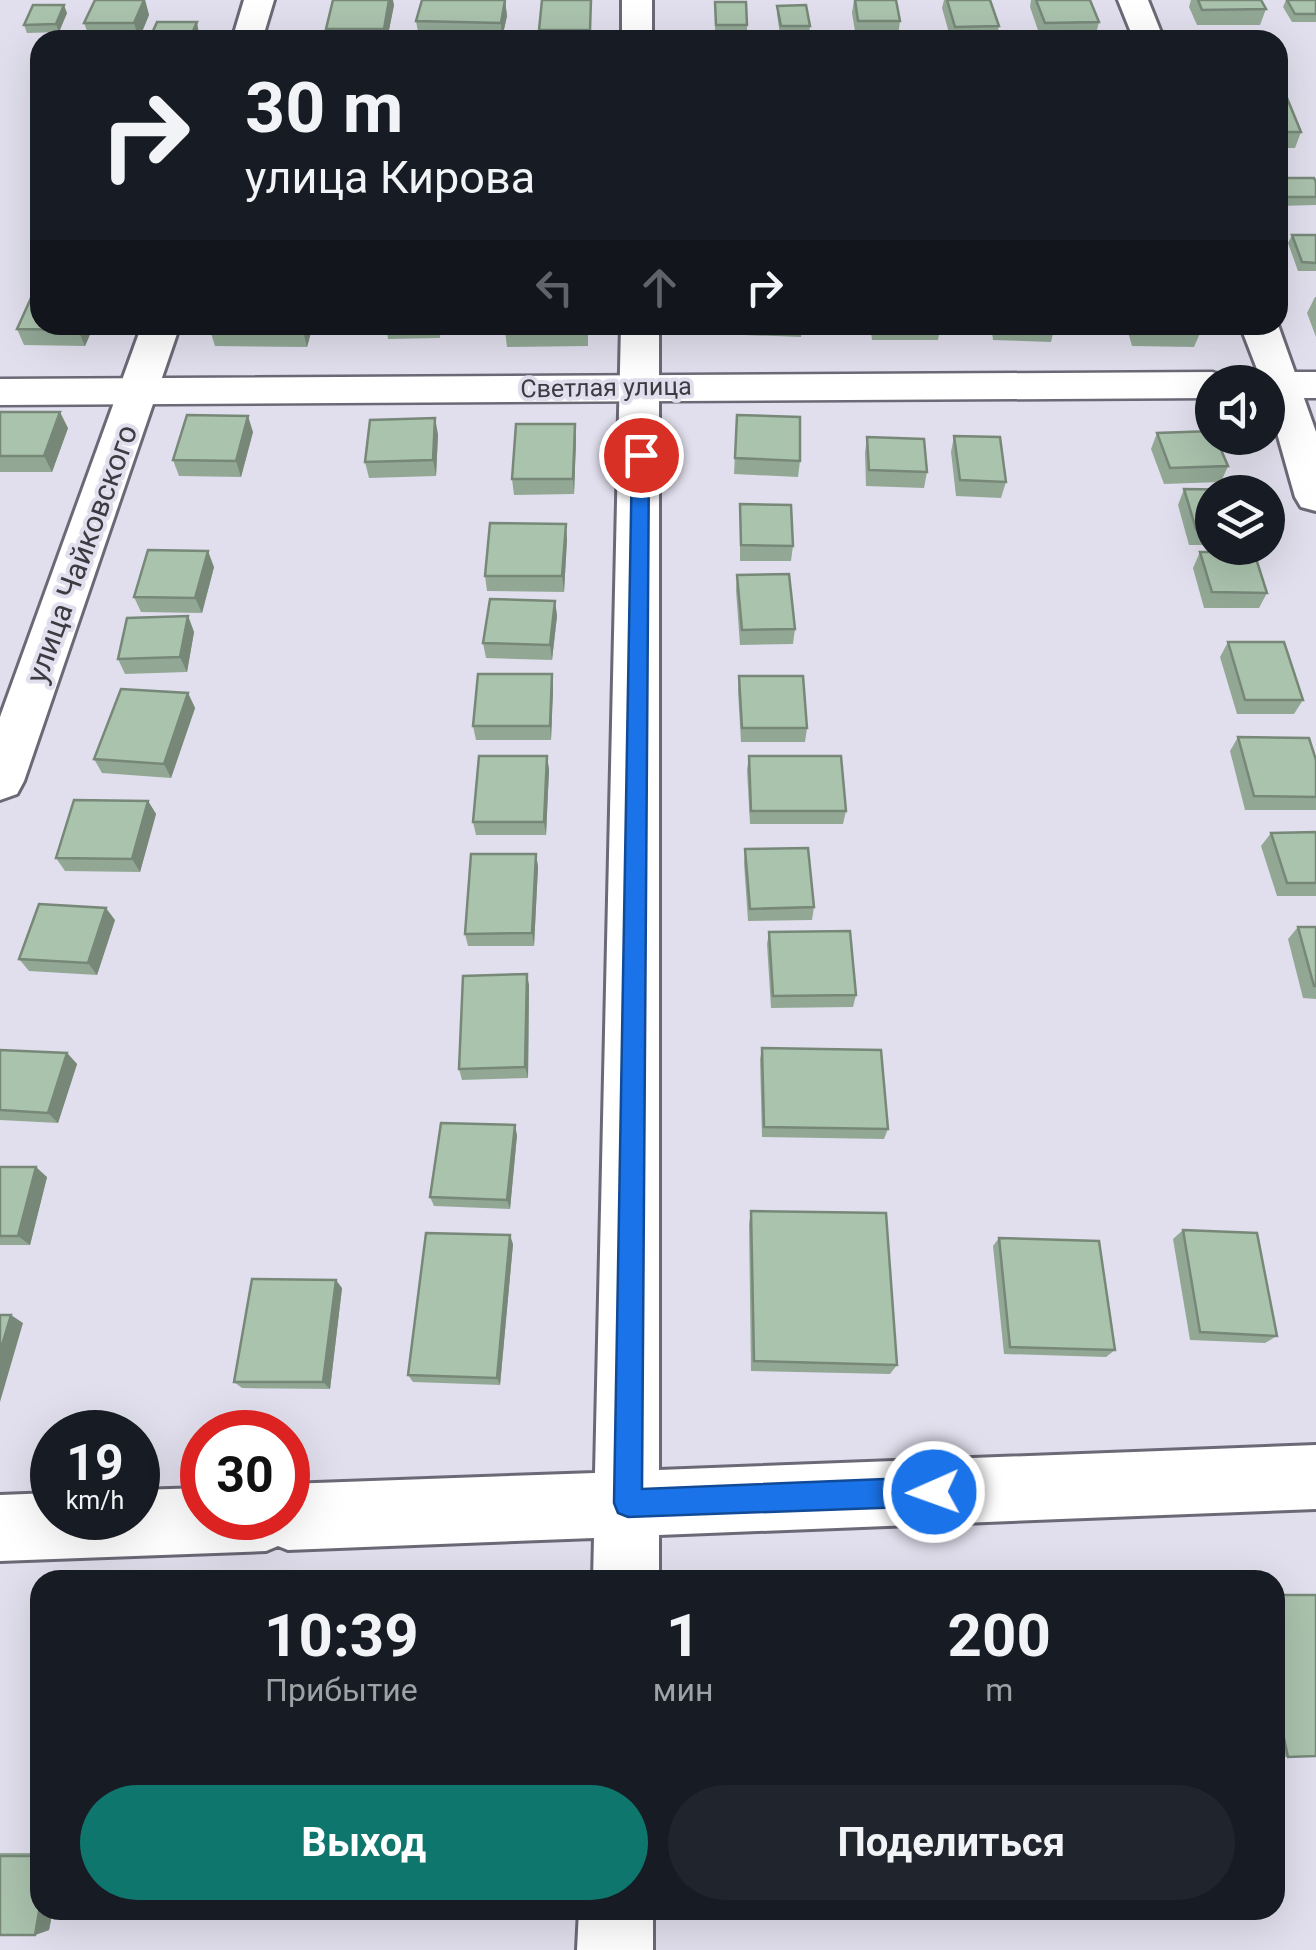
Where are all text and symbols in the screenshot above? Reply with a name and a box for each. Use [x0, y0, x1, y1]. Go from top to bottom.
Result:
text: 30 m [245, 67, 403, 149]
icon: right [80, 70, 210, 200]
text: улица Кирова [245, 151, 535, 204]
icon: left [527, 260, 582, 315]
icon: ahead [632, 260, 687, 315]
icon: right [737, 260, 792, 315]
map controls [1195, 365, 1285, 565]
button: sound [1195, 365, 1285, 455]
street label: Светлая улица [520, 372, 692, 403]
pin [599, 413, 684, 498]
street label: улица Чайковского [19, 420, 145, 688]
icon: arrive [614, 428, 669, 483]
button: layers [1195, 475, 1285, 565]
speed limit sign: 30 [180, 1410, 310, 1540]
text: 19 [66, 1434, 124, 1492]
position arrow [882, 1440, 986, 1544]
text: km/h [66, 1486, 124, 1515]
text: 10:39 [264, 1600, 419, 1671]
text: 1 [666, 1600, 700, 1671]
text: 200 [948, 1600, 1051, 1671]
text: Прибытие [265, 1671, 418, 1709]
text: мин [653, 1671, 713, 1709]
text: m [985, 1671, 1013, 1709]
button: Выход [80, 1785, 648, 1900]
button: Поделиться [668, 1785, 1235, 1900]

